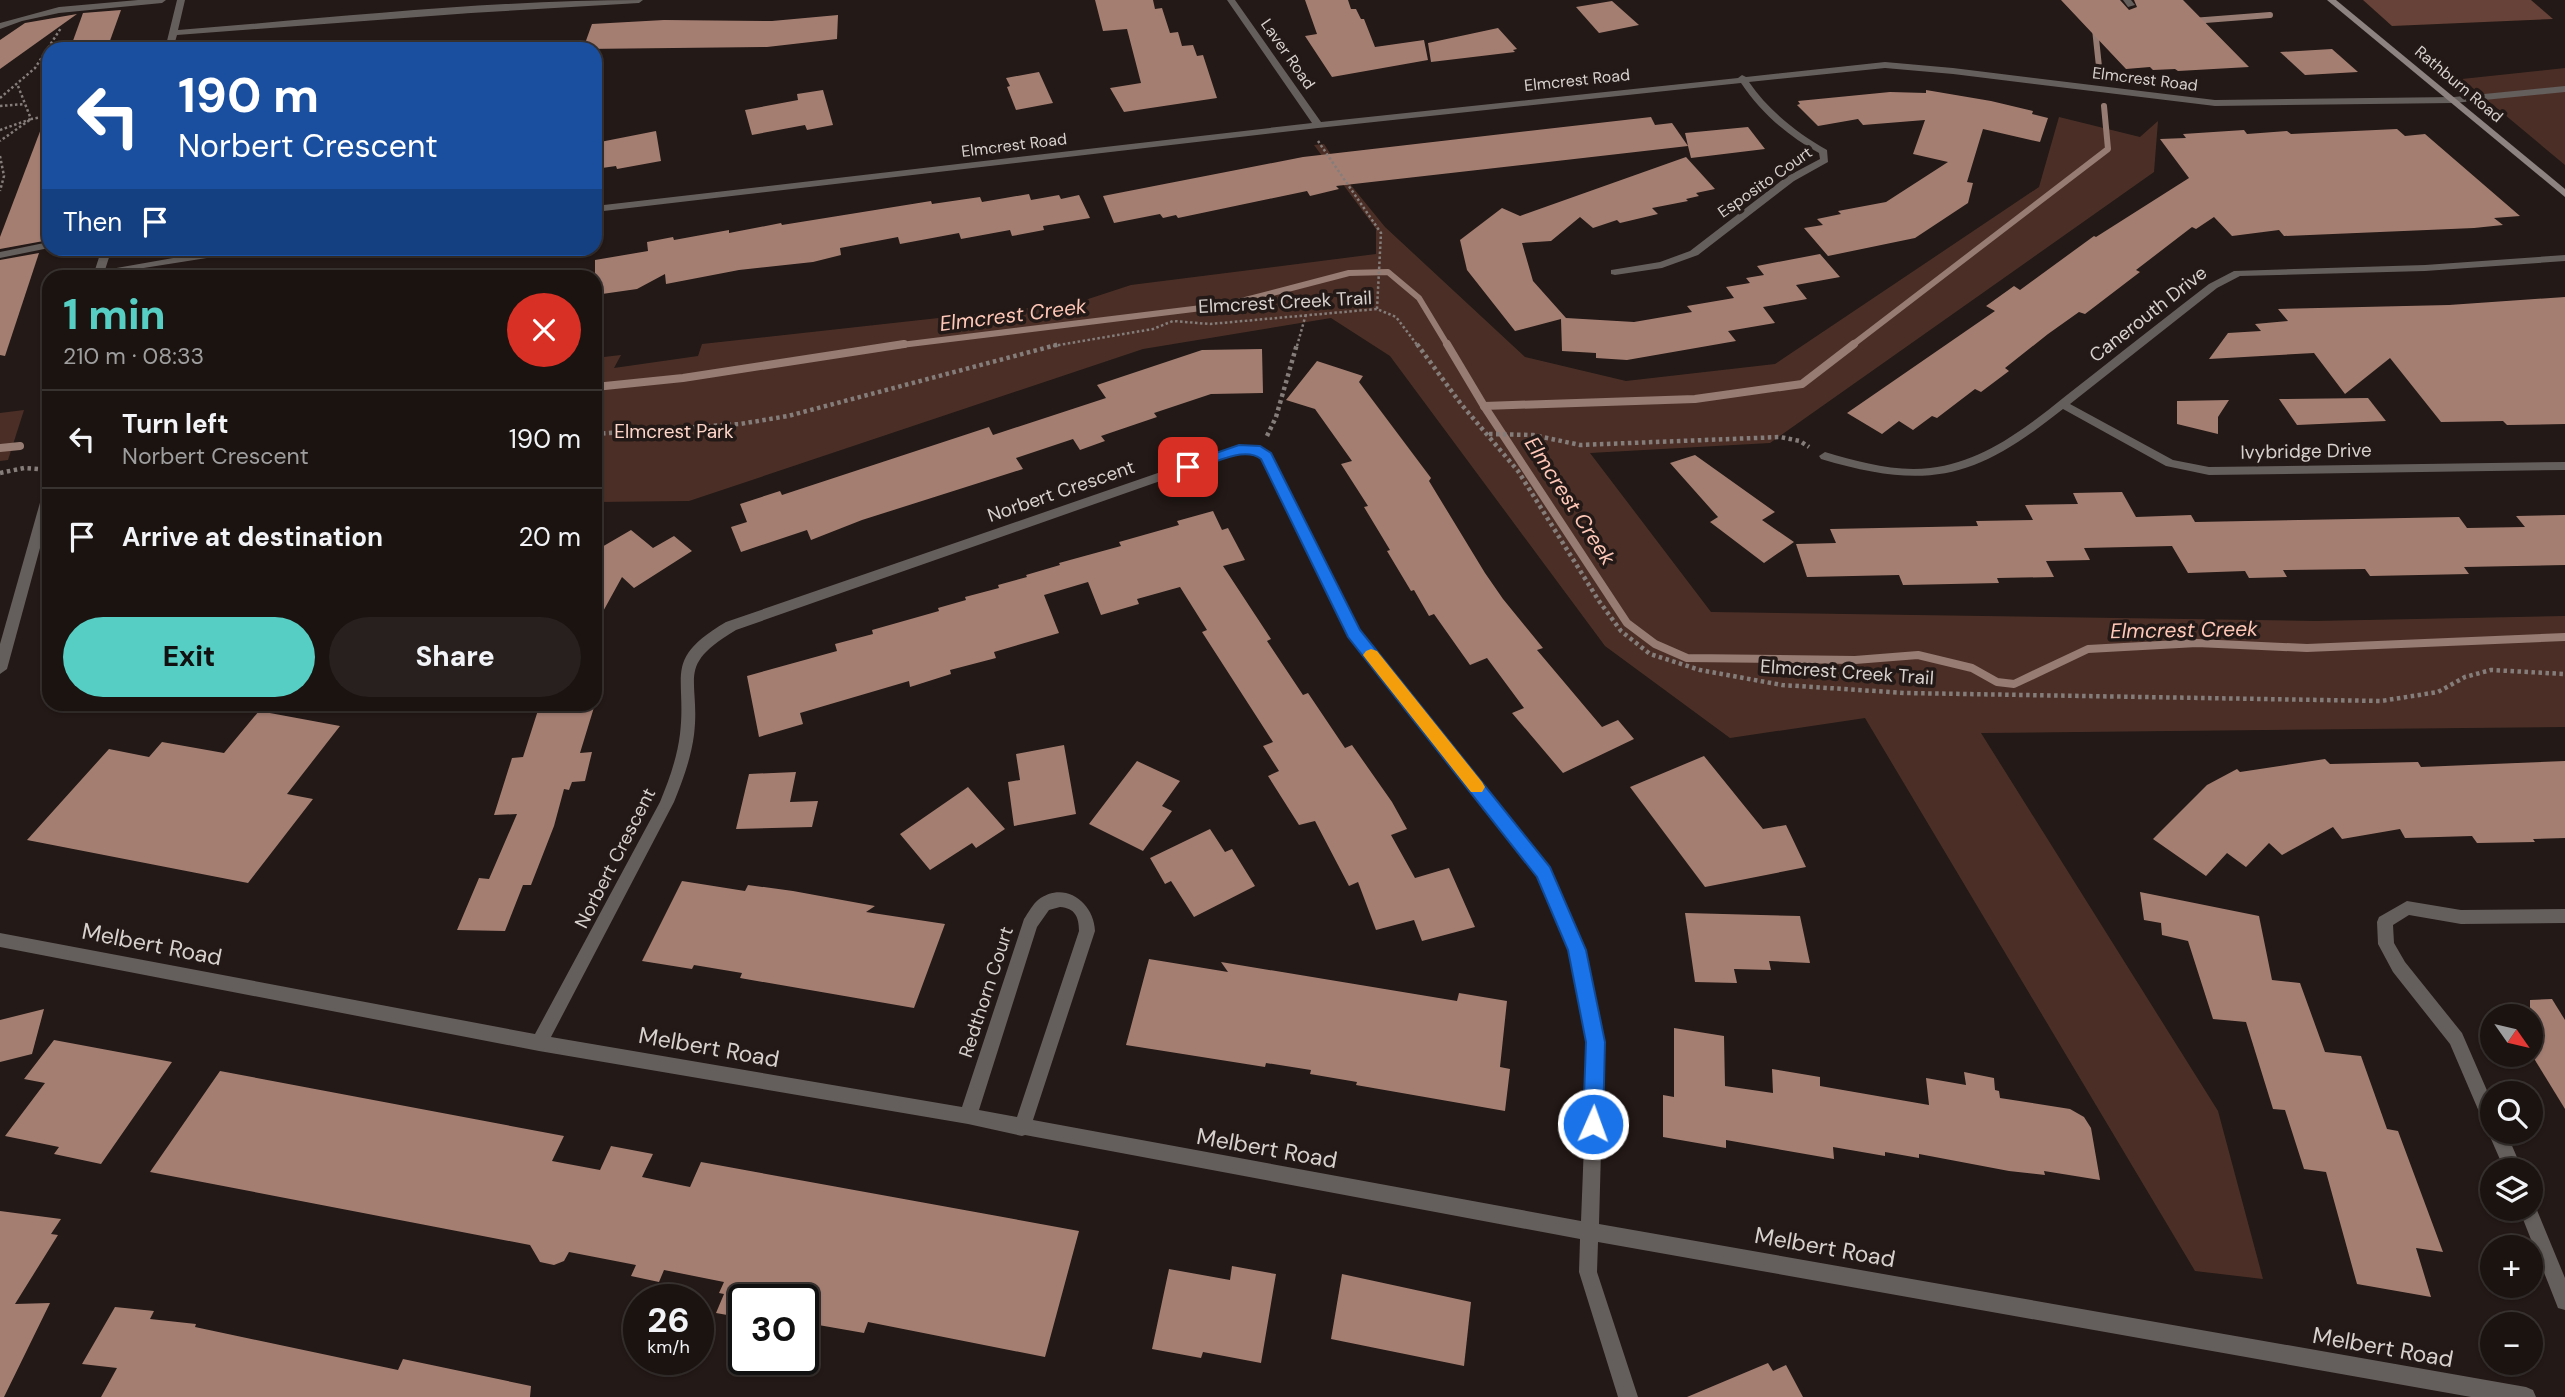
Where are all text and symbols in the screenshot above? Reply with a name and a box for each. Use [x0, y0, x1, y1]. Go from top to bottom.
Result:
street label: Laver Road [1256, 15, 1320, 93]
street label: Rathburn Road [2410, 41, 2508, 127]
street label: Elmcrest Road [2091, 62, 2199, 96]
text: 190 m [178, 63, 319, 127]
street label: Elmcrest Road [1523, 64, 1631, 96]
icon: left [63, 70, 154, 161]
text: Norbert Crescent [178, 125, 438, 167]
street label: Elmcrest Road [960, 128, 1068, 162]
street label: Esposito Court [1714, 142, 1816, 222]
icon: arrive [136, 203, 174, 241]
text: Then [63, 205, 122, 239]
street label: Canerouth Drive [2084, 260, 2212, 368]
street label: Elmcrest Creek Trail [1197, 285, 1373, 319]
text: 1 min [63, 287, 166, 342]
water label: Elmcrest Creek [938, 292, 1088, 338]
button: close [507, 293, 581, 367]
text: 210 m · 08:33 [63, 341, 204, 371]
text: Turn left [122, 407, 229, 441]
park label: Elmcrest Park [614, 419, 734, 444]
icon: left [63, 420, 101, 458]
text: 190 m [509, 422, 581, 456]
water label: Elmcrest Creek [1518, 431, 1622, 571]
pin [1158, 437, 1218, 497]
street label: Ivybridge Drive [2240, 437, 2372, 465]
text: Norbert Crescent [122, 441, 309, 471]
icon: arrive [1169, 448, 1207, 486]
street label: Norbert Crescent [984, 454, 1138, 528]
icon: arrive [63, 518, 101, 556]
text: Arrive at destination [122, 520, 383, 554]
text: 20 m [518, 520, 581, 554]
water label: Elmcrest Creek [2110, 615, 2258, 645]
button: Exit [63, 617, 315, 697]
button: Share [329, 617, 581, 697]
street label: Elmcrest Creek Trail [1759, 653, 1935, 691]
street label: Norbert Crescent [569, 784, 661, 932]
street label: Melbert Road [79, 916, 225, 972]
street label: Redthorn Court [953, 923, 1019, 1061]
north arrow [2480, 1004, 2543, 1068]
map controls [2480, 1004, 2543, 1375]
street label: Melbert Road [636, 1020, 782, 1074]
button: search [2480, 1081, 2543, 1144]
position arrow [1556, 1087, 1630, 1161]
street label: Melbert Road [1194, 1121, 1340, 1175]
button: layers [2480, 1158, 2543, 1221]
street label: Melbert Road [1752, 1220, 1898, 1274]
button: + [2480, 1235, 2543, 1298]
speed limit sign: 30 [728, 1284, 819, 1375]
text: 26 [647, 1297, 690, 1343]
button: − [2480, 1312, 2543, 1375]
street label: Melbert Road [2310, 1320, 2456, 1374]
text: km/h [647, 1335, 690, 1359]

